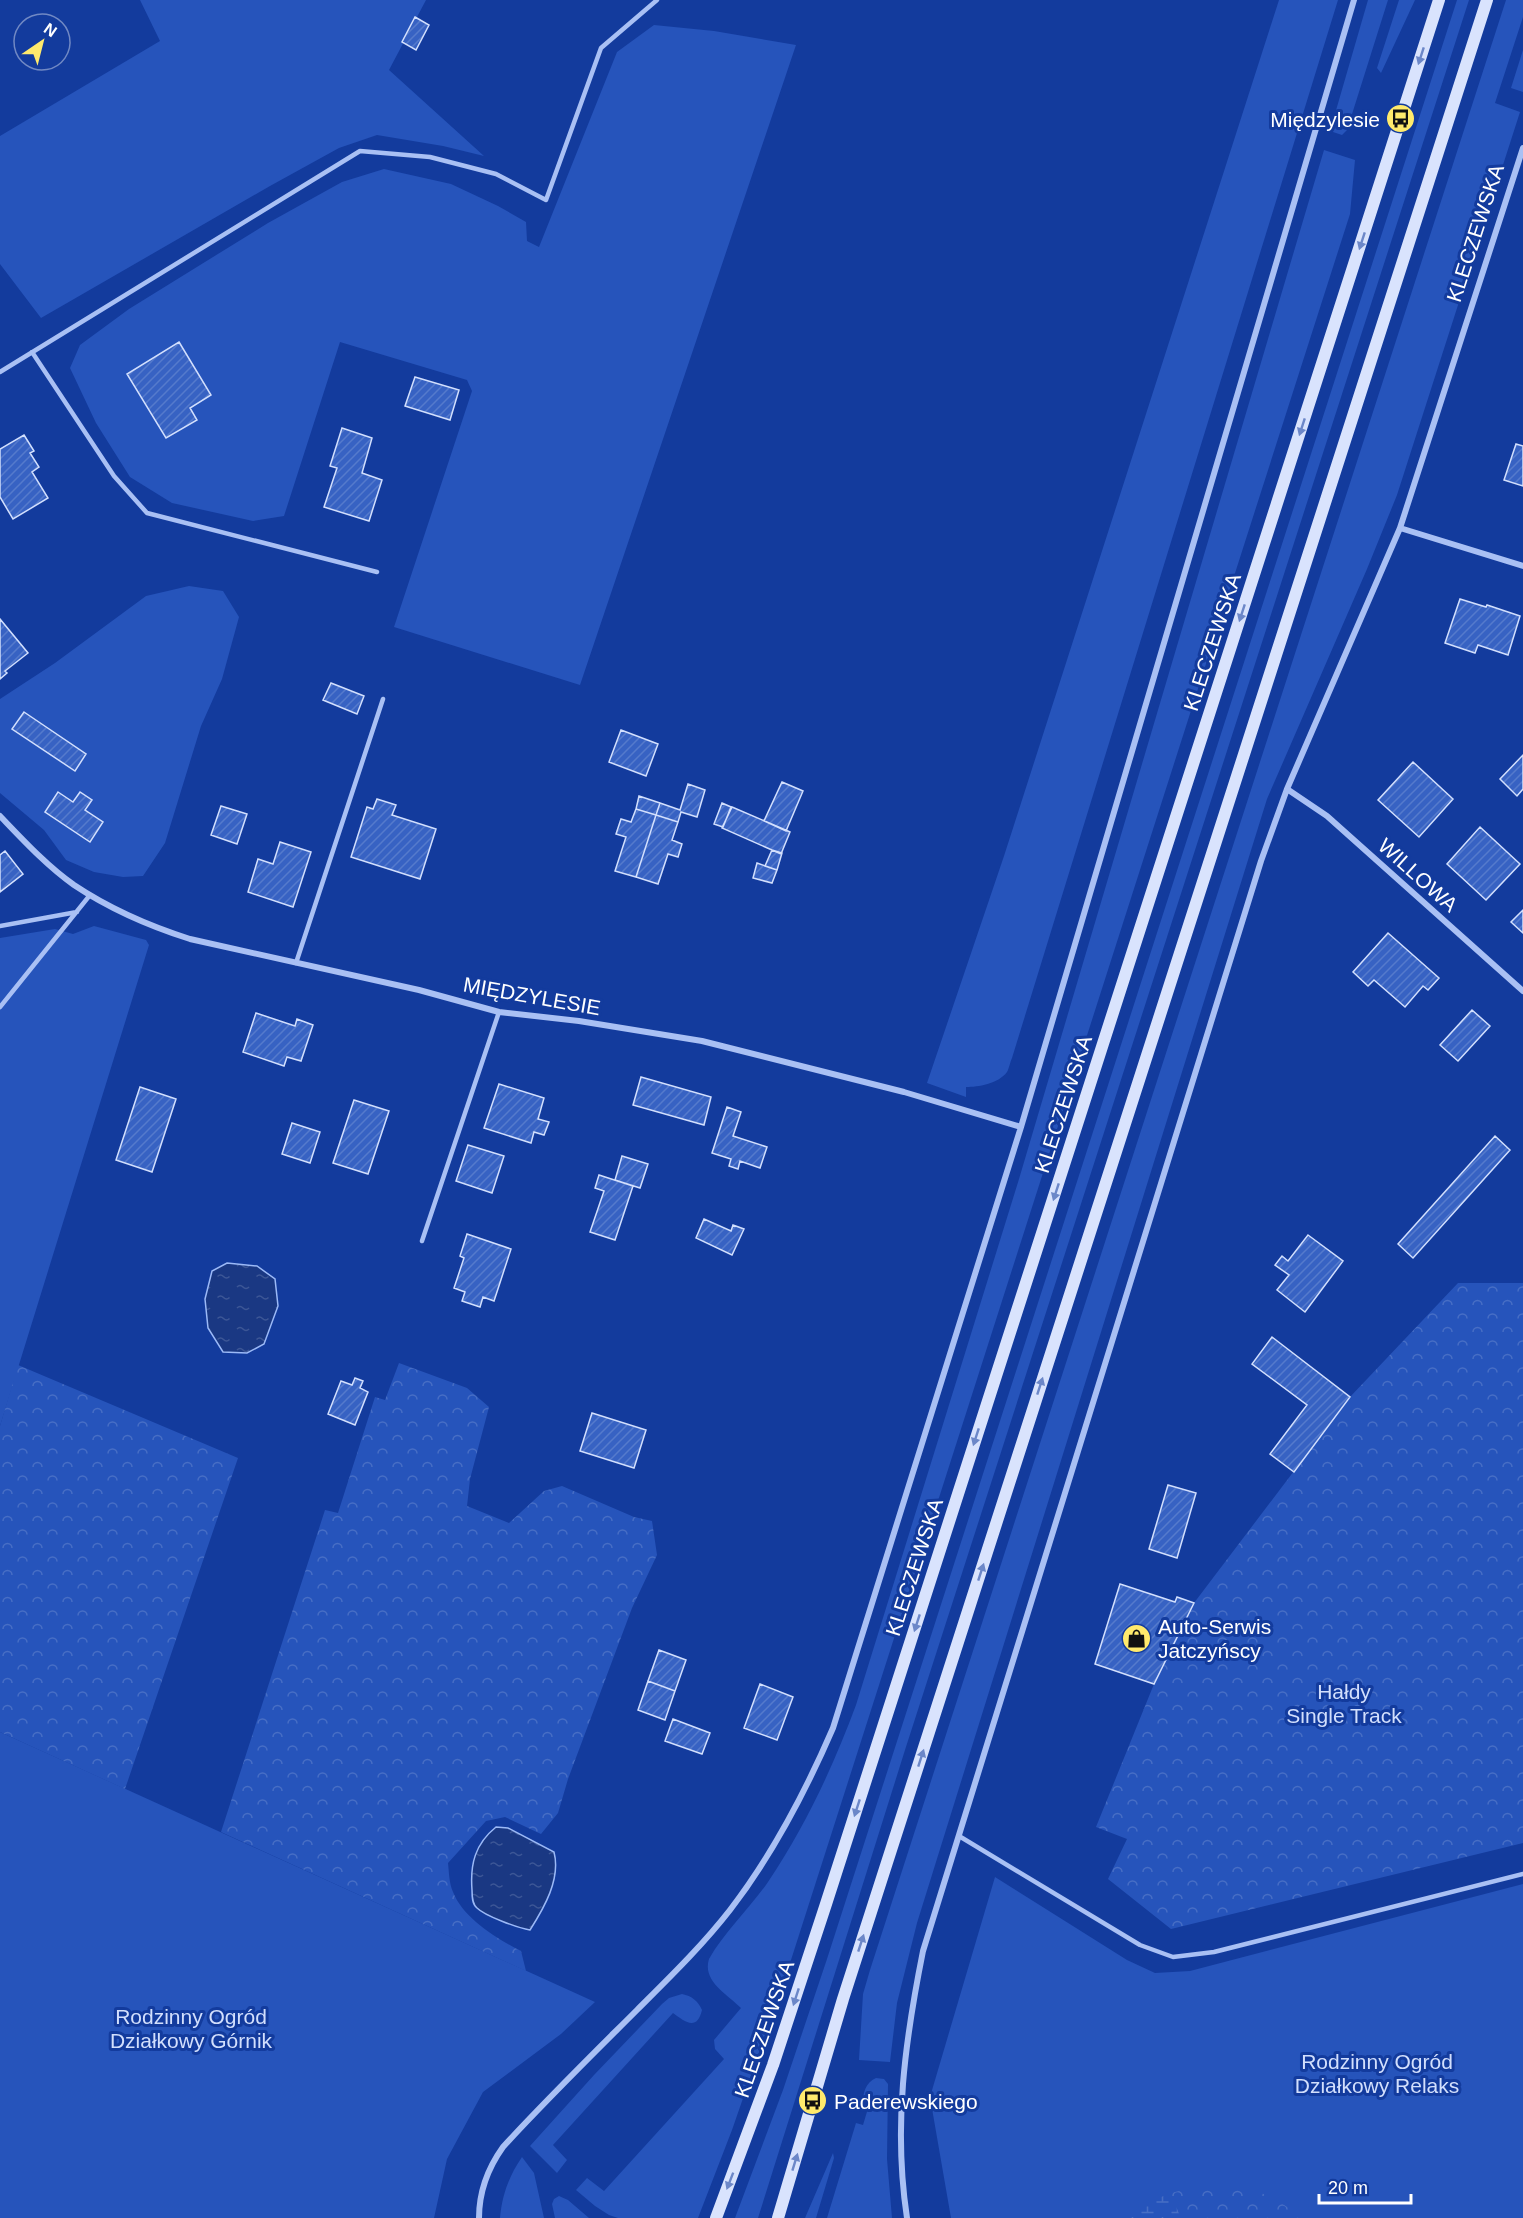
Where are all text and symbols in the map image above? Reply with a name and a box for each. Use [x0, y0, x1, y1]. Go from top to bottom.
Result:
north arrow [12, 12, 72, 72]
text: N [41, 20, 60, 40]
one-way arrow [1416, 47, 1426, 65]
bus stop icon: Międzylesie [1385, 103, 1417, 135]
place label: Międzylesie [1270, 108, 1380, 131]
street label: KLECZEWSKA [1442, 161, 1508, 305]
one-way arrow [1357, 232, 1366, 250]
one-way arrow [1297, 418, 1306, 436]
street label: KLECZEWSKA [1179, 570, 1245, 714]
one-way arrow [1237, 604, 1246, 622]
street label: WILLOWA [1374, 834, 1462, 916]
street label: MIĘDZYLESIE [462, 973, 602, 1019]
street label: KLECZEWSKA [1030, 1032, 1096, 1176]
one-way arrow [1050, 1183, 1060, 1201]
one-way arrow [1036, 1377, 1046, 1395]
one-way arrow [971, 1428, 981, 1446]
street label: KLECZEWSKA [881, 1495, 947, 1639]
one-way arrow [976, 1563, 986, 1581]
one-way arrow [911, 1614, 921, 1632]
place label: Auto-Serwis Jatczyńscy [1158, 1615, 1271, 1662]
shop icon: Auto-Serwis Jatczyńscy [1121, 1622, 1153, 1654]
park label: Hałdy Single Track [1286, 1680, 1402, 1727]
one-way arrow [917, 1749, 926, 1767]
one-way arrow [852, 1799, 861, 1817]
one-way arrow [857, 1934, 866, 1952]
street label: KLECZEWSKA [730, 1957, 798, 2101]
one-way arrow [790, 1988, 800, 2006]
park label: Rodzinny Ogród Działkowy Górnik [110, 2005, 273, 2052]
park label: Rodzinny Ogród Działkowy Relaks [1295, 2050, 1459, 2097]
bus stop icon: Paderewskiego [797, 2085, 829, 2117]
place label: Paderewskiego [834, 2090, 978, 2113]
one-way arrow [791, 2153, 800, 2171]
scale bar [1319, 2167, 1410, 2205]
one-way arrow [725, 2172, 734, 2190]
text: 20 m [1328, 2178, 1368, 2198]

